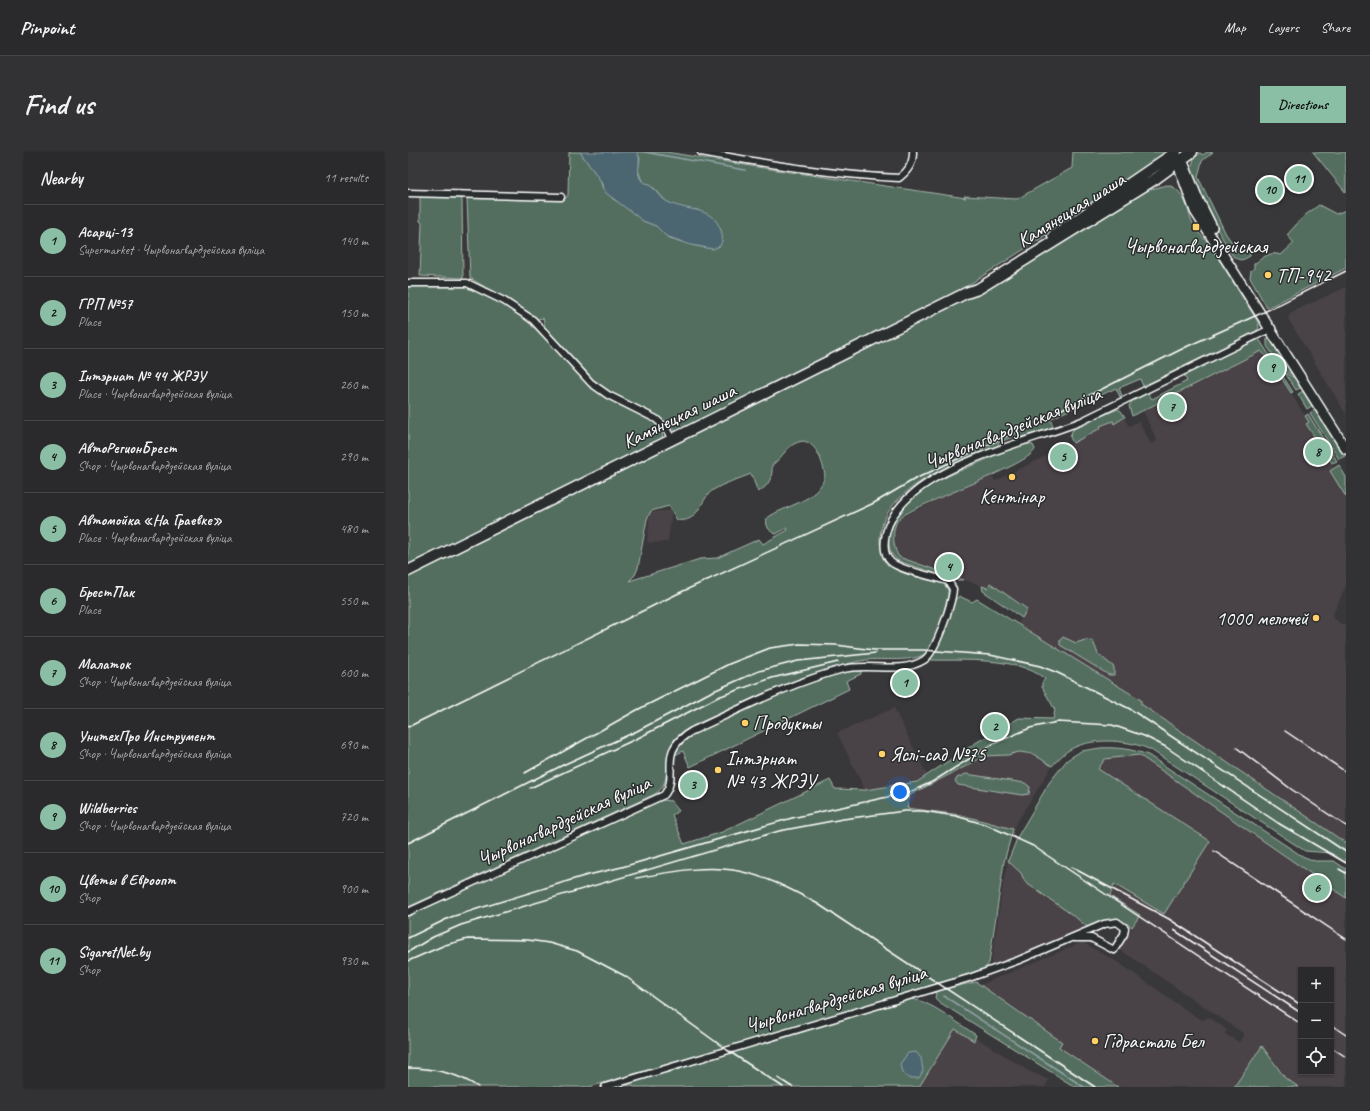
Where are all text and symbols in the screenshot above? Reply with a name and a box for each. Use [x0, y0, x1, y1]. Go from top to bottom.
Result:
text: Pinpoint [20, 16, 74, 40]
text: Map [1224, 19, 1246, 36]
text: Layers [1268, 19, 1299, 36]
text: Share [1321, 19, 1350, 36]
button: Directions [1260, 86, 1346, 123]
text: Find us [24, 87, 94, 122]
pin: 11 [1286, 164, 1312, 194]
street label: Камянецкая шаша [1012, 166, 1131, 253]
text: Nearby [40, 168, 83, 189]
text: 11 results [324, 170, 368, 186]
pin: 10 [1257, 175, 1283, 205]
marker: Чырвонагвардзейская [1191, 222, 1201, 232]
text: Асарці-13 [78, 223, 132, 242]
text: 1 [50, 233, 56, 249]
text: 140 m [340, 233, 368, 249]
place label: Чырвонагвардзейская [1125, 234, 1269, 259]
text: Supermarket · Чырвонагвардзейская вуліца [78, 242, 264, 258]
place label: ТП-942 [1276, 263, 1333, 288]
marker: ТП-942 [1263, 270, 1273, 280]
text: ГРП №57 [78, 295, 132, 314]
text: 2 [50, 305, 56, 321]
text: 150 m [340, 305, 368, 321]
text: Place [78, 314, 101, 330]
pin: 9 [1259, 353, 1285, 383]
text: Інтэрнат № 44 ЖРЭУ [78, 367, 206, 386]
text: 3 [50, 377, 56, 393]
text: 260 m [340, 377, 368, 393]
street label: Камянецкая шаша [618, 377, 741, 454]
street label: Чырвонагвардзейская вуліца [921, 381, 1106, 475]
text: Place · Чырвонагвардзейская вуліца [78, 386, 232, 402]
pin: 7 [1159, 392, 1185, 422]
pin: 8 [1305, 437, 1331, 467]
text: АвтоРегионБрест [78, 439, 176, 458]
pin: 5 [1050, 442, 1076, 472]
text: 4 [50, 449, 56, 465]
text: 290 m [340, 449, 368, 465]
text: Shop · Чырвонагвардзейская вуліца [78, 458, 231, 474]
marker: Кентінар [1007, 472, 1017, 482]
place label: Кентінар [980, 484, 1046, 509]
text: Автомойка «На Граевке» [78, 511, 222, 530]
text: 5 [50, 521, 56, 537]
text: 480 m [340, 521, 368, 537]
text: Place · Чырвонагвардзейская вуліца [78, 530, 232, 546]
pin: 4 [936, 552, 962, 582]
text: БрестПак [78, 583, 134, 602]
text: 6 [50, 593, 56, 609]
text: 550 m [340, 593, 368, 609]
text: Place [78, 602, 101, 618]
place label: 1000 мелочей [1216, 606, 1310, 631]
marker: 1000 мелочей [1311, 613, 1321, 623]
text: Малаток [78, 655, 131, 674]
text: 7 [50, 665, 56, 681]
text: 600 m [340, 665, 368, 681]
pin: 1 [892, 668, 918, 698]
text: Shop · Чырвонагвардзейская вуліца [78, 674, 231, 690]
place label: Продукты [753, 711, 822, 736]
pin: 2 [982, 712, 1008, 742]
marker: Продукты [740, 718, 750, 728]
text: УнитехПро Инструмент [78, 727, 215, 746]
text: 8 [50, 737, 56, 753]
text: 690 m [340, 737, 368, 753]
place label: Яслі-сад №75 [890, 742, 987, 767]
text: Shop · Чырвонагвардзейская вуліца [78, 746, 231, 762]
place label: Інтэрнат № 43 ЖРЭУ [726, 746, 819, 794]
marker: Яслі-сад №75 [877, 749, 887, 759]
marker: Інтэрнат № 43 ЖРЭУ [713, 765, 723, 775]
street label: Чырвонагвардзейская вуліца [474, 769, 656, 872]
pin: 3 [680, 770, 706, 800]
your location [890, 782, 910, 802]
text: Wildberries [78, 799, 137, 818]
text: 9 [50, 809, 56, 825]
text: 720 m [340, 809, 368, 825]
text: Shop · Чырвонагвардзейская вуліца [78, 818, 231, 834]
text: Цветы в Евроопт [78, 871, 176, 890]
pin: 6 [1304, 873, 1330, 903]
text: 10 [47, 881, 59, 897]
text: 900 m [340, 881, 368, 897]
text: Shop [78, 890, 100, 906]
text: SigaretNet.by [78, 943, 150, 962]
text: 11 [47, 953, 59, 969]
text: 930 m [340, 953, 368, 969]
street label: Чырвонагвардзейская вуліца [742, 959, 931, 1038]
text: Shop [78, 962, 100, 978]
map controls [1298, 967, 1334, 1075]
button: + [1298, 967, 1334, 1003]
button: − [1298, 1003, 1334, 1039]
place label: Гідрасталь Бел [1103, 1029, 1206, 1054]
marker: Гідрасталь Бел [1090, 1036, 1100, 1046]
button: locate [1298, 1039, 1334, 1075]

